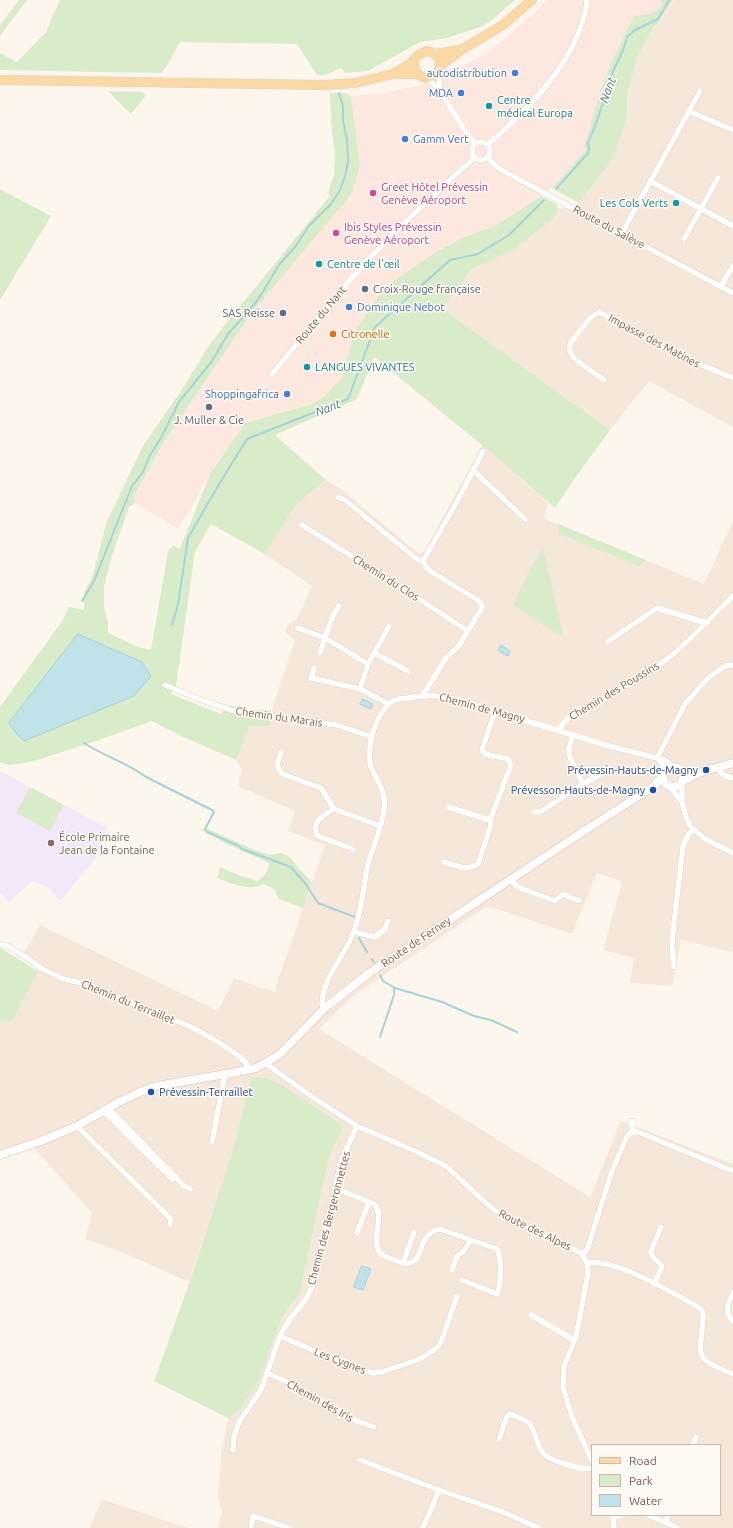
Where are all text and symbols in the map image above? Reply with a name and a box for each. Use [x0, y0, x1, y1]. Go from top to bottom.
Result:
place label: autodistribution [427, 66, 507, 80]
marker: autodistribution [510, 68, 520, 78]
water label: Nant [597, 75, 619, 105]
place label: MDA [429, 86, 453, 100]
marker: MDA [456, 88, 466, 98]
place label: Centre médical Europa [497, 93, 573, 119]
marker: Centre médical Europa [484, 101, 494, 111]
place label: Gamm Vert [413, 132, 469, 146]
marker: Gamm Vert [400, 134, 410, 144]
place label: Greet Hôtel Prévessin Genève Aéroport [381, 180, 488, 206]
marker: Greet Hôtel Prévessin Genève Aéroport [368, 188, 378, 198]
place label: Les Cols Verts [600, 196, 668, 210]
marker: Les Cols Verts [671, 198, 681, 208]
street label: Route du Salève [571, 203, 647, 251]
place label: Ibis Styles Prévessin Genève Aéroport [344, 220, 442, 246]
marker: Ibis Styles Prévessin Genève Aéroport [331, 228, 341, 238]
place label: Centre de l'œil [327, 257, 400, 271]
marker: Centre de l'œil [314, 259, 324, 269]
place label: Croix-Rouge française [373, 282, 481, 296]
street label: Route du Nant [293, 283, 349, 347]
marker: Croix-Rouge française [360, 284, 370, 294]
place label: Dominique Nebot [357, 300, 445, 314]
marker: Dominique Nebot [344, 302, 354, 312]
place label: SAS Reisse [222, 306, 275, 320]
marker: SAS Reisse [278, 308, 288, 318]
street label: Impasse des Matines [606, 311, 702, 371]
place label: Citronelle [341, 327, 390, 341]
marker: Citronelle [328, 329, 338, 339]
place label: LANGUES VIVANTES [315, 360, 414, 374]
marker: LANGUES VIVANTES [302, 362, 312, 372]
place label: Shoppingafrica [205, 387, 279, 401]
marker: Shoppingafrica [282, 389, 292, 399]
water label: Nant [313, 397, 343, 419]
marker: J. Muller & Cie [204, 402, 214, 412]
place label: J. Muller & Cie [174, 413, 244, 427]
street label: Chemin du Clos [350, 552, 422, 604]
street label: Chemin des Poussins [567, 659, 661, 723]
street label: Chemin de Magny [438, 690, 526, 726]
street label: Chemin du Marais [235, 704, 323, 730]
place label: Prévessin-Hauts-de-Magny [567, 763, 698, 777]
marker: Prévessin-Hauts-de-Magny [701, 765, 711, 775]
place label: Prévesson-Hauts-de-Magny [511, 783, 645, 797]
marker: Prévesson-Hauts-de-Magny [648, 785, 658, 795]
place label: École Primaire Jean de la Fontaine [59, 830, 155, 856]
marker: École Primaire Jean de la Fontaine [46, 838, 56, 848]
street label: Route de Ferney [379, 914, 453, 970]
street label: Chemin du Terraillet [79, 977, 177, 1027]
place label: Prévessin-Terraillet [159, 1085, 253, 1099]
marker: Prévessin-Terraillet [146, 1087, 156, 1097]
street label: Chemin des Bergeronnettes [305, 1150, 353, 1286]
street label: Route des Alpes [496, 1207, 574, 1253]
street label: Les Cygnes [312, 1345, 368, 1377]
street label: Chemin des Iris [284, 1377, 356, 1425]
legend [591, 1444, 721, 1516]
text: Road [629, 1454, 657, 1467]
text: Park [629, 1474, 653, 1487]
text: Water [629, 1494, 662, 1507]

